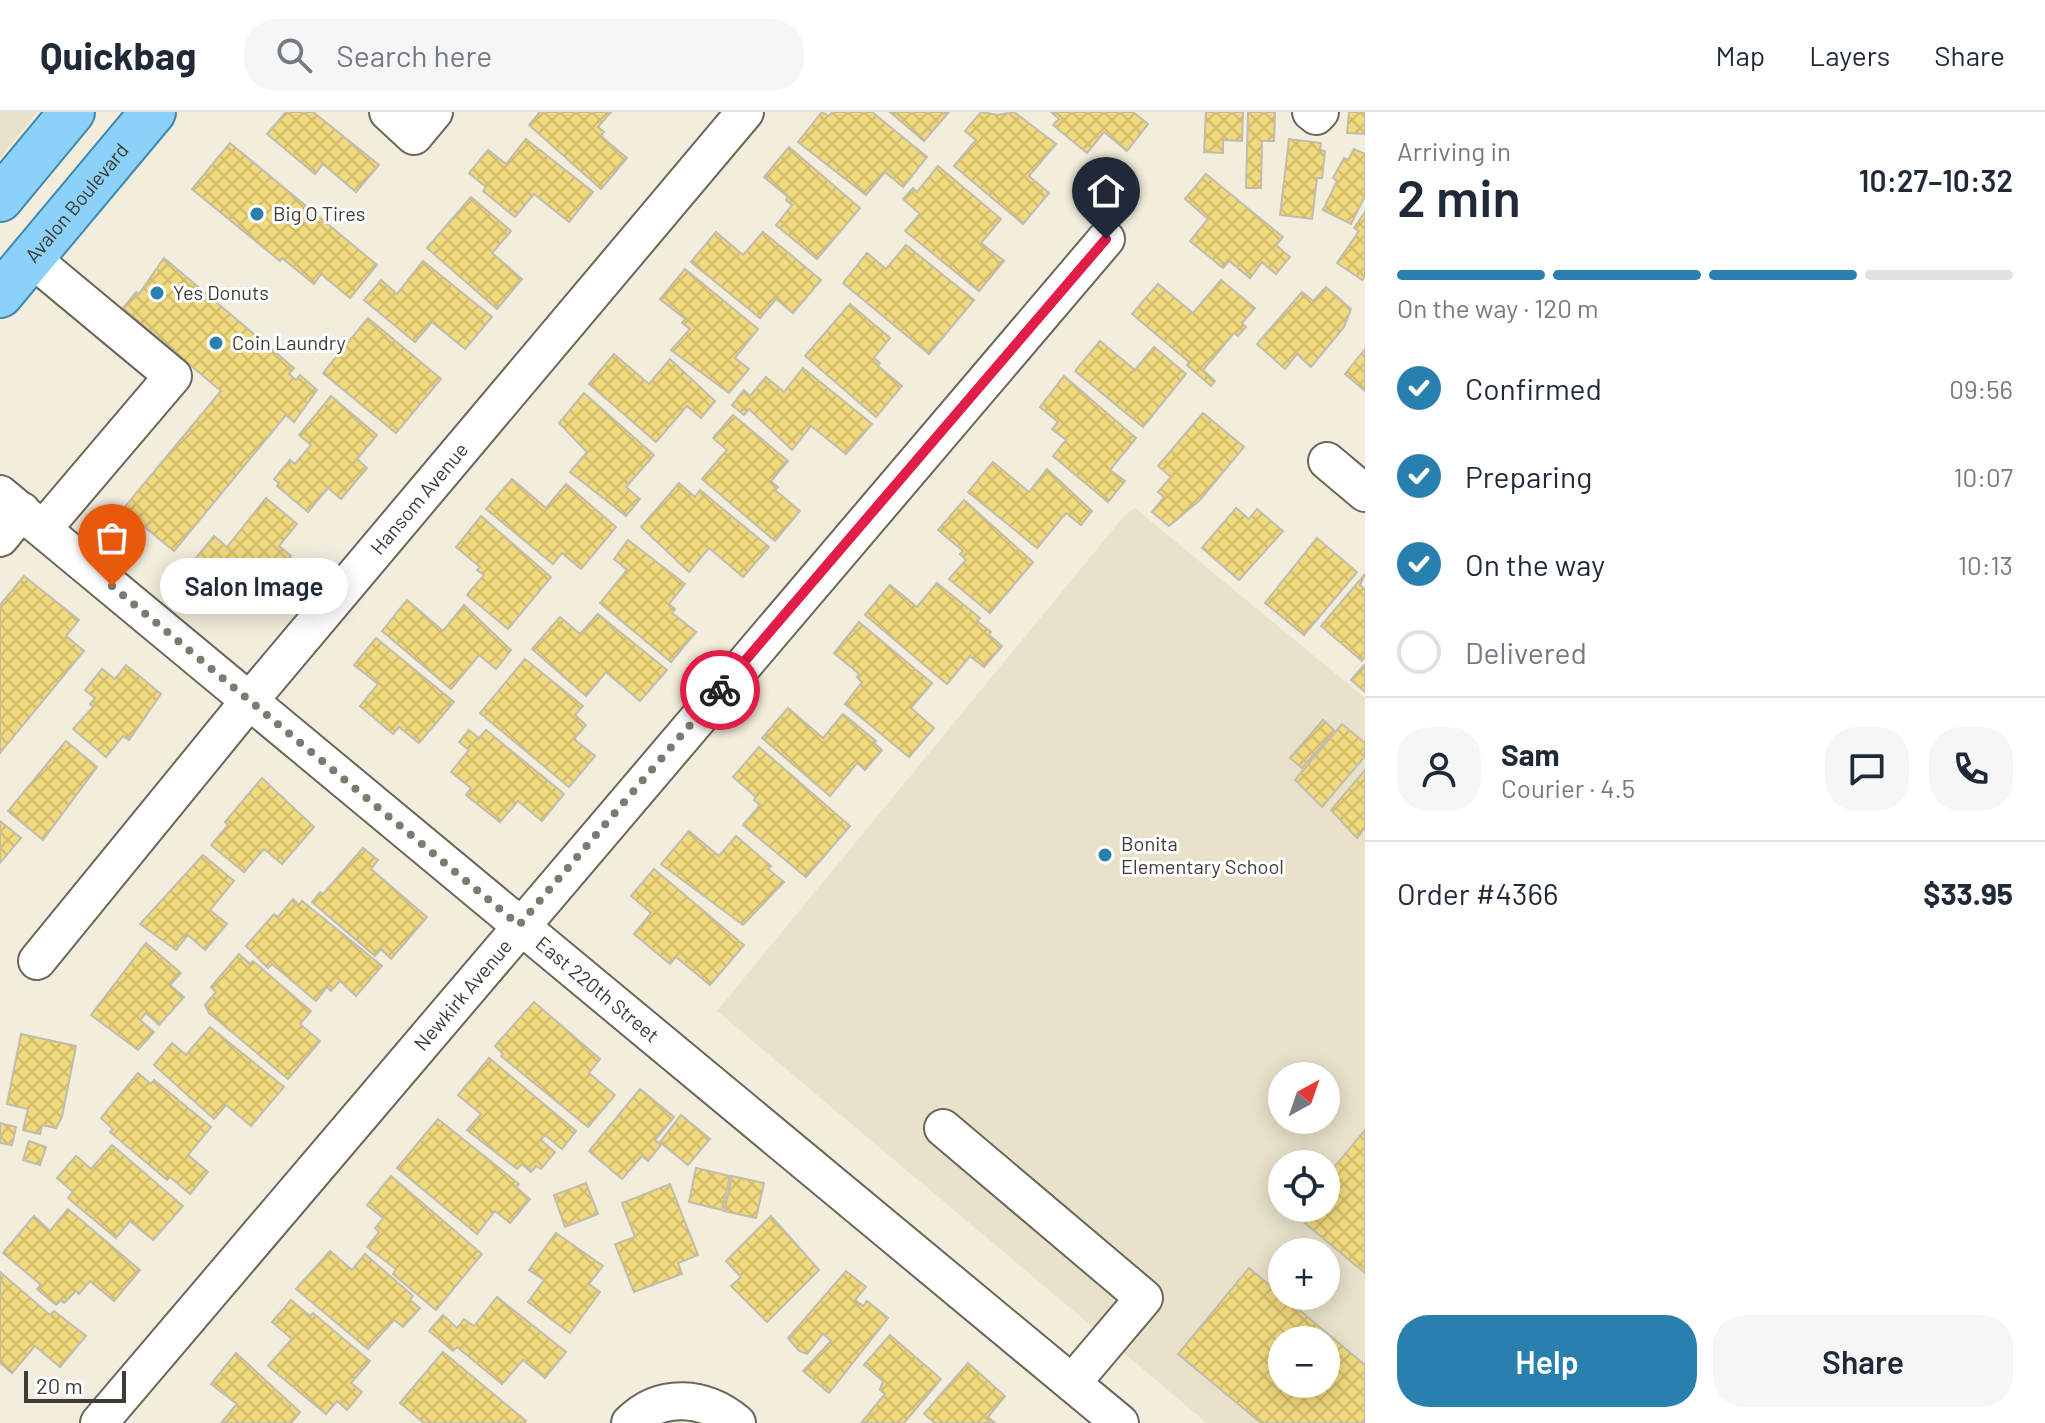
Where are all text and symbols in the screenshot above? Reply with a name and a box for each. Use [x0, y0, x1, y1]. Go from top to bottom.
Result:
search box [244, 19, 804, 91]
text: Quickbag [40, 32, 196, 78]
icon: search [272, 33, 316, 77]
text: Search here [336, 37, 492, 73]
text: Map [1715, 38, 1765, 72]
text: Layers [1809, 38, 1890, 72]
text: Share [1934, 38, 2005, 72]
text: Arriving in [1397, 135, 1511, 166]
street label: Avalon Boulevard [19, 138, 133, 267]
pin [1072, 157, 1140, 239]
text: 10:27–10:32 [1859, 162, 2013, 198]
text: 2 min [1397, 165, 1521, 227]
icon: home [1084, 169, 1128, 213]
place label: Big O Tires [273, 201, 365, 225]
marker: Big O Tires [248, 205, 266, 223]
place label: Yes Donuts [173, 280, 269, 304]
marker: Yes Donuts [148, 284, 166, 302]
text: On the way · 120 m [1397, 292, 1599, 323]
place label: Coin Laundry [232, 330, 346, 354]
marker: Coin Laundry [207, 334, 225, 352]
icon: check [1397, 366, 1441, 410]
text: Confirmed [1465, 370, 1602, 406]
text: 09:56 [1949, 373, 2013, 404]
street label: Hansom Avenue [365, 437, 473, 559]
icon: check [1397, 454, 1441, 498]
text: Preparing [1465, 458, 1592, 494]
text: 10:07 [1953, 461, 2013, 492]
pin [78, 504, 146, 586]
icon: bag [90, 516, 134, 560]
icon: check [1397, 542, 1441, 586]
text: On the way [1465, 546, 1605, 582]
text: 10:13 [1958, 549, 2013, 580]
callout: Salon Image [160, 558, 348, 614]
text: Salon Image [184, 570, 324, 601]
text: Delivered [1465, 634, 1587, 670]
courier [680, 650, 760, 730]
icon: bike [698, 668, 742, 712]
button: person [1397, 727, 1481, 811]
button: chat [1825, 727, 1909, 811]
button: phone [1929, 727, 2013, 811]
text: Sam [1501, 736, 1560, 772]
text: Courier · 4.5 [1501, 772, 1635, 803]
place label: Bonita Elementary School [1121, 831, 1284, 878]
marker: Bonita Elementary School [1096, 846, 1114, 864]
text: Order #4366 [1397, 875, 1558, 911]
text: $33.95 [1923, 875, 2013, 911]
street label: East 220th Street [531, 931, 664, 1047]
street label: Newkirk Avenue [408, 934, 516, 1055]
north arrow [1268, 1062, 1340, 1134]
map controls [1268, 1062, 1340, 1398]
button: locate [1268, 1150, 1340, 1222]
button: + [1268, 1238, 1340, 1310]
button: Help [1397, 1315, 1697, 1407]
button: Share [1713, 1315, 2013, 1407]
button: − [1268, 1326, 1340, 1398]
scale bar [24, 1367, 126, 1403]
text: 20 m [36, 1372, 83, 1398]

